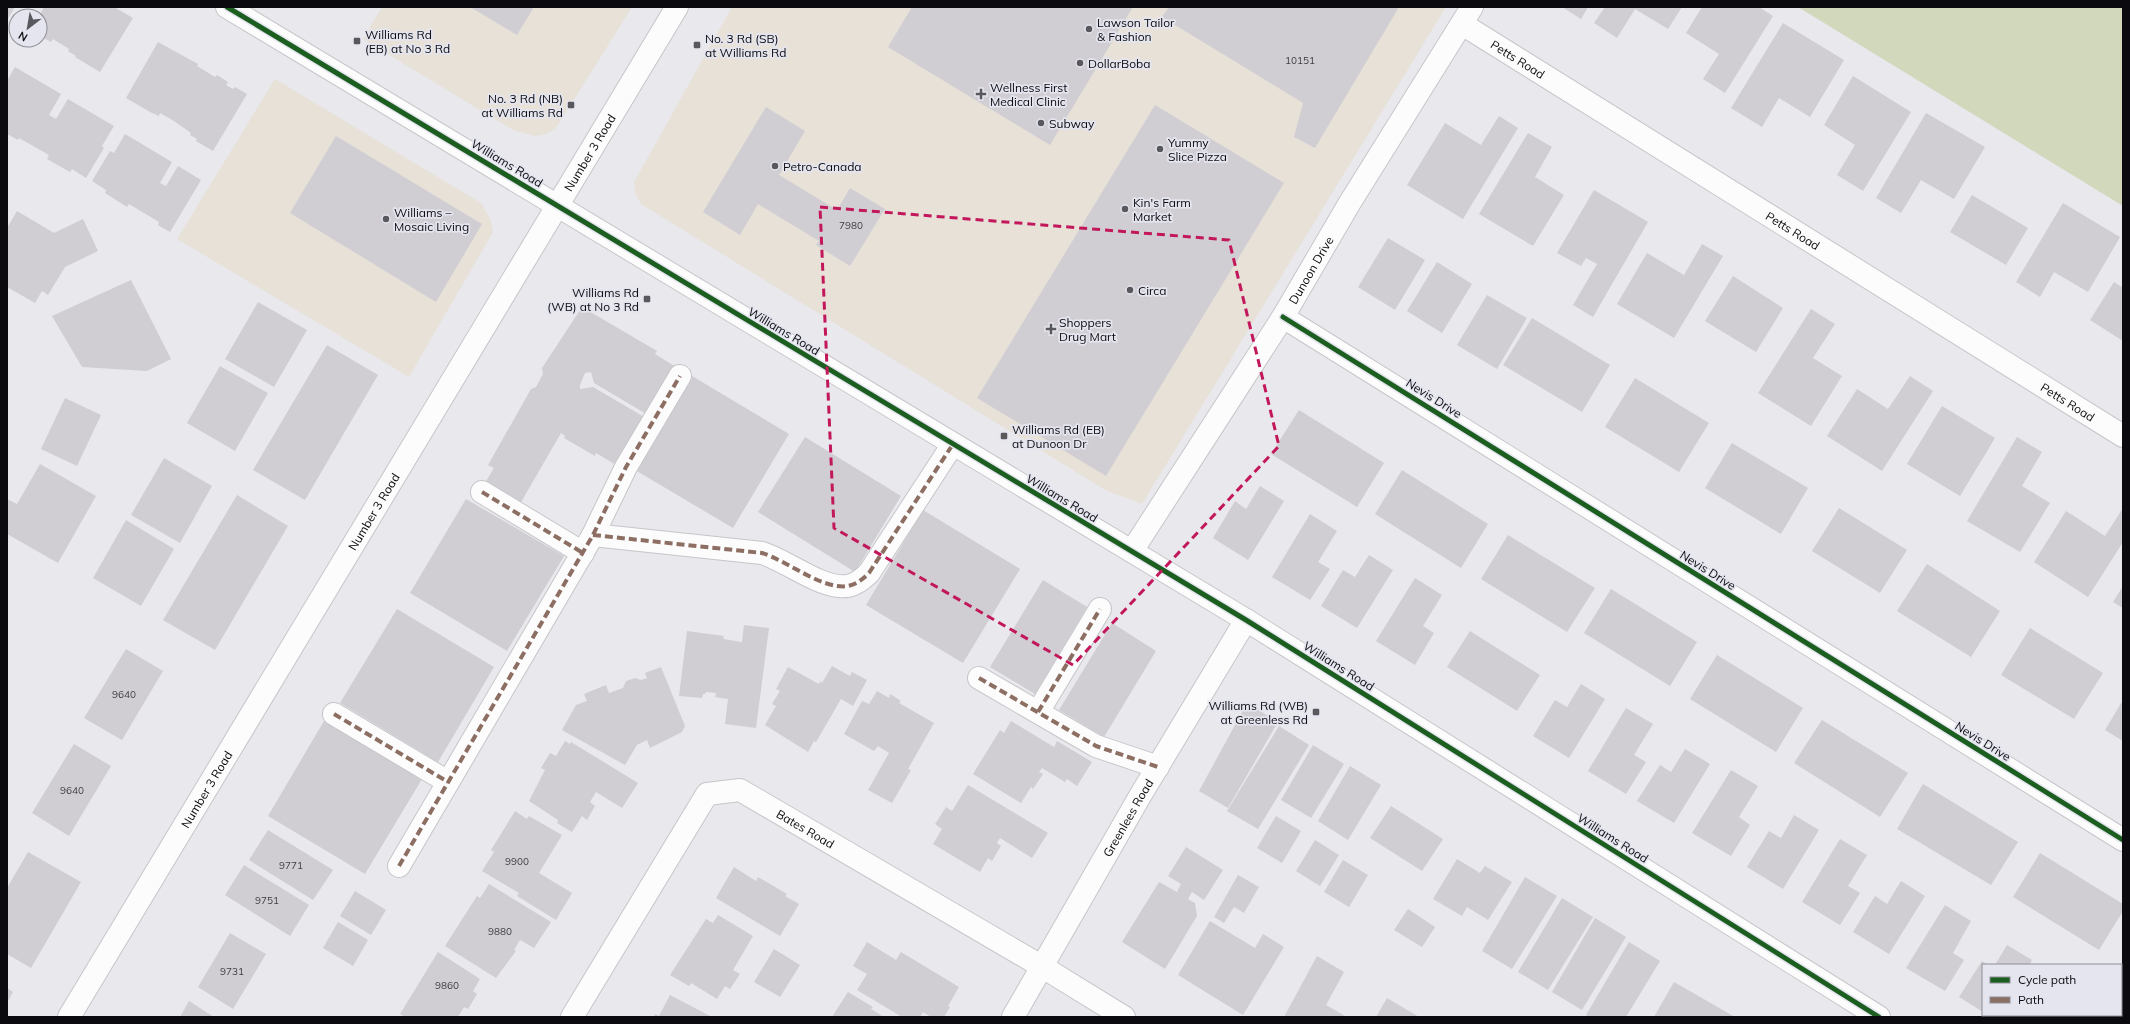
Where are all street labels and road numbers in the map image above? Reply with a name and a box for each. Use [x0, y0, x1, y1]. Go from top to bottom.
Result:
street label: Petts Road [1488, 36, 1548, 81]
street label: Number 3 Road [560, 111, 618, 194]
street label: Williams Road [468, 136, 546, 190]
street label: Petts Road [1763, 208, 1823, 253]
street label: Dunoon Drive [1285, 233, 1336, 306]
street label: Williams Road [745, 304, 823, 358]
street label: Nevis Drive [1403, 375, 1465, 421]
street label: Petts Road [2038, 379, 2098, 424]
street label: Number 3 Road [344, 470, 402, 553]
street label: Williams Road [1023, 471, 1101, 525]
street label: Nevis Drive [1677, 547, 1739, 593]
street label: Williams Road [1301, 638, 1377, 694]
street label: Nevis Drive [1952, 718, 2014, 764]
street label: Number 3 Road [177, 748, 235, 830]
street label: Greenlees Road [1099, 776, 1156, 859]
street label: Bates Road [774, 806, 837, 851]
street label: Williams Road [1575, 810, 1651, 866]

